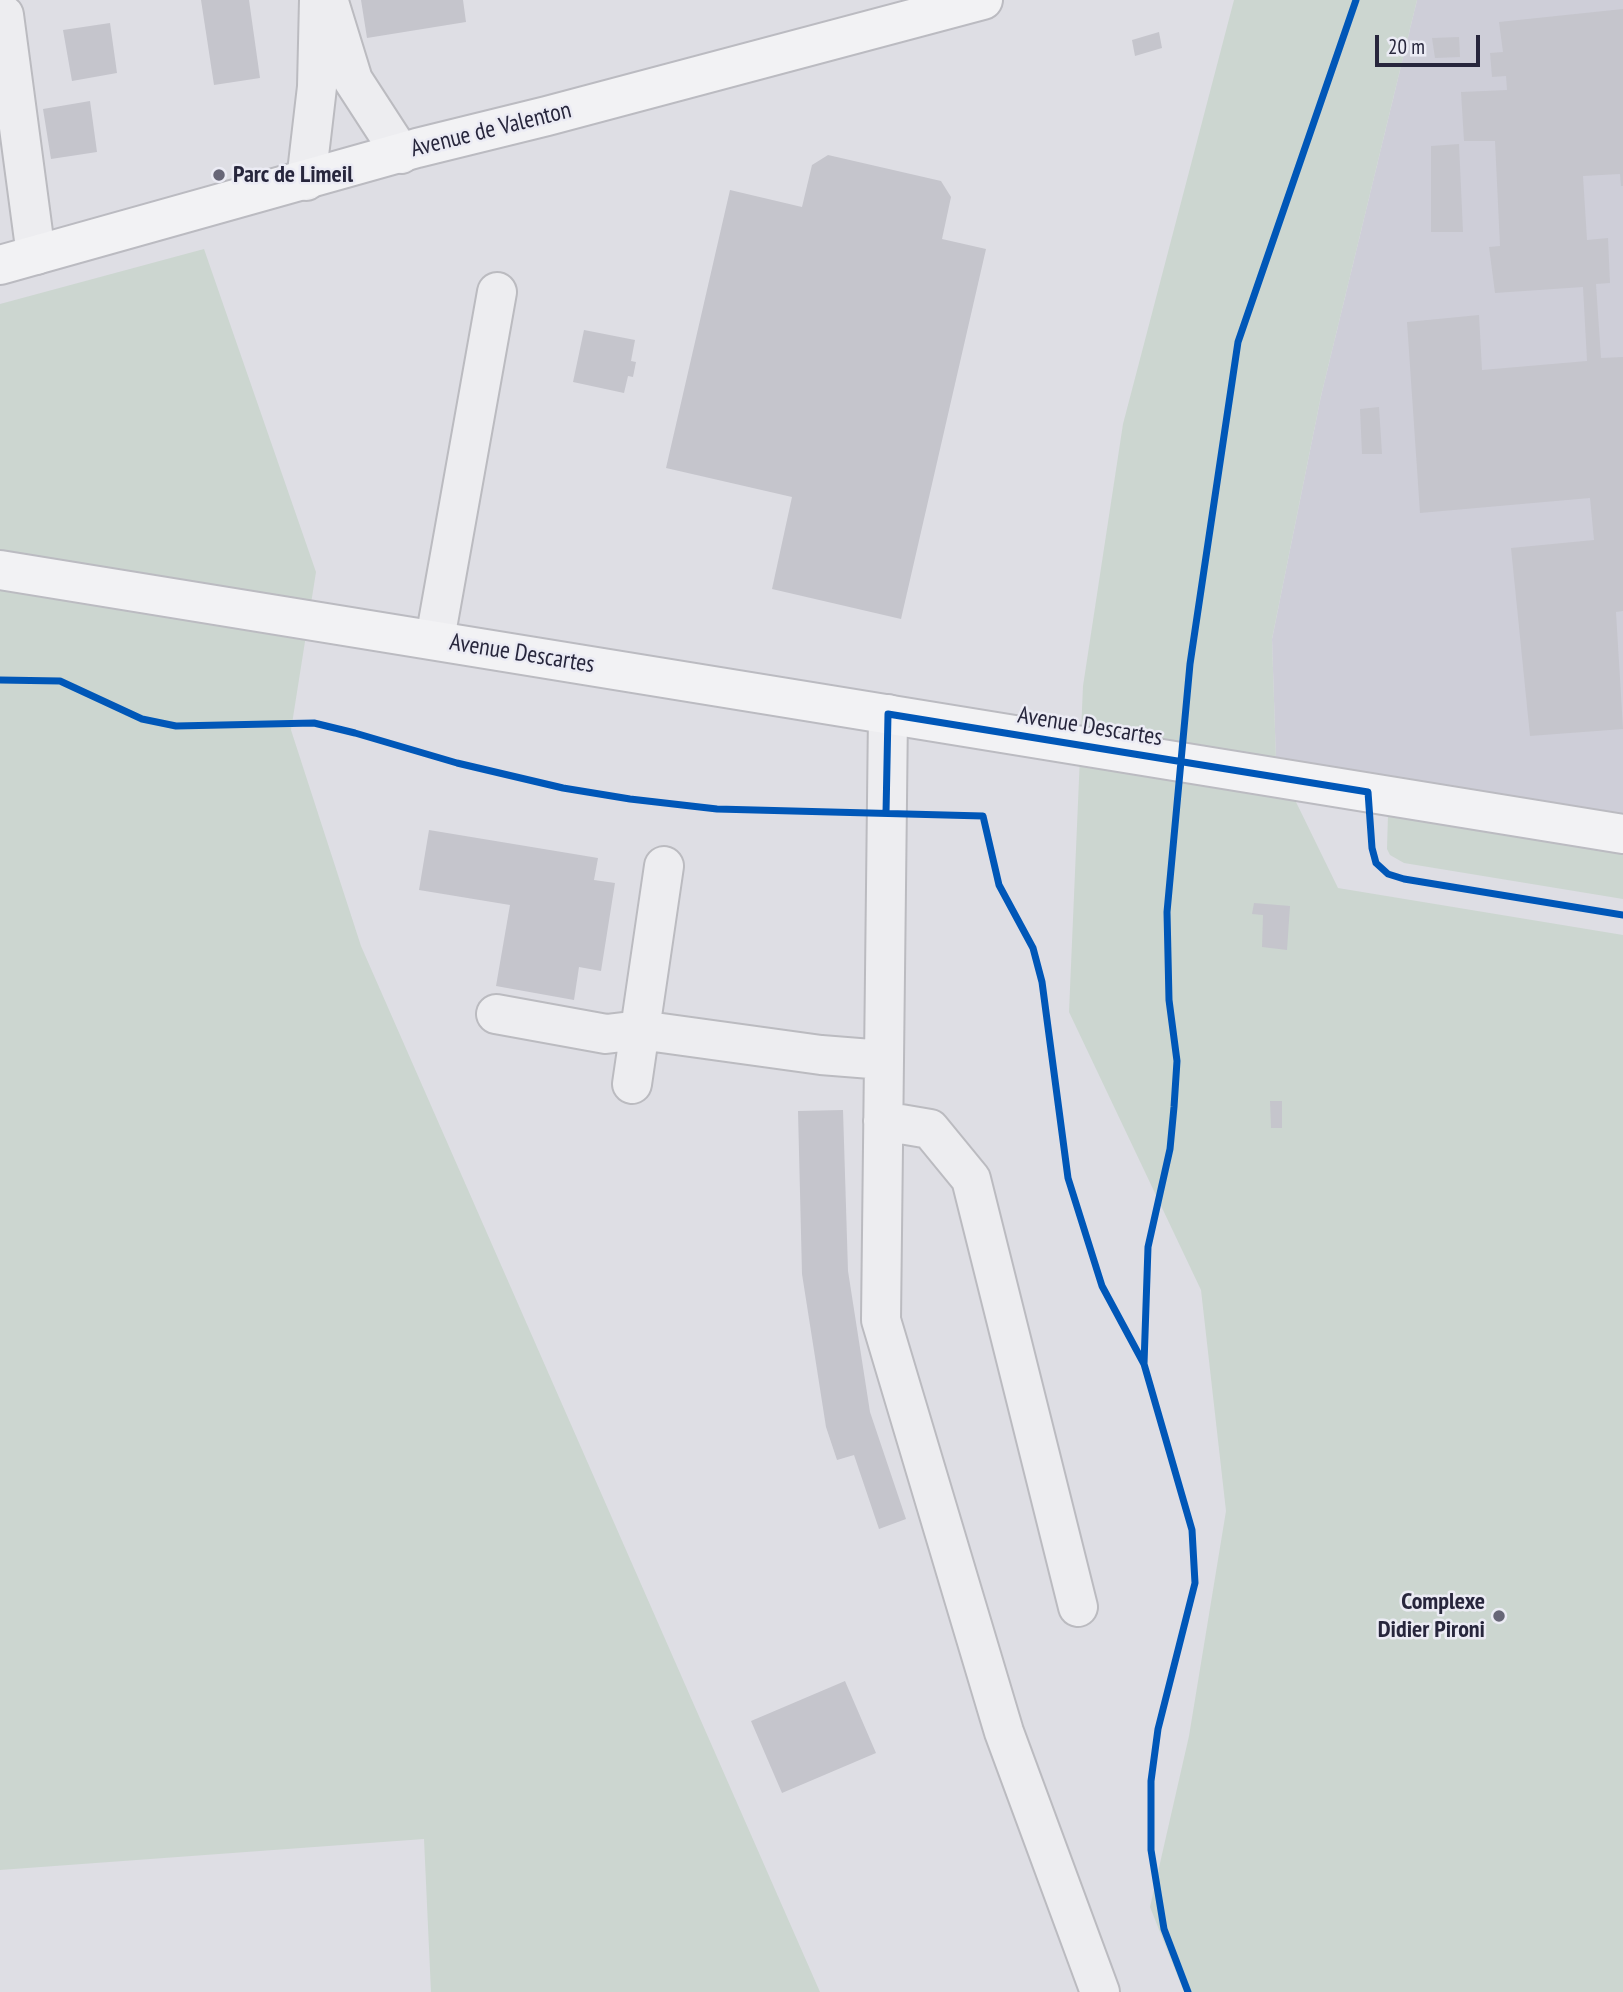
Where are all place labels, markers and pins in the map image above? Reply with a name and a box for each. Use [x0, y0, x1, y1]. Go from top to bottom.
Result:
place label: Parc de Limeil [233, 161, 353, 189]
marker: Parc de Limeil [211, 167, 227, 183]
place label: Complexe Didier Pironi [1378, 1588, 1485, 1644]
marker: Complexe Didier Pironi [1491, 1608, 1507, 1624]

